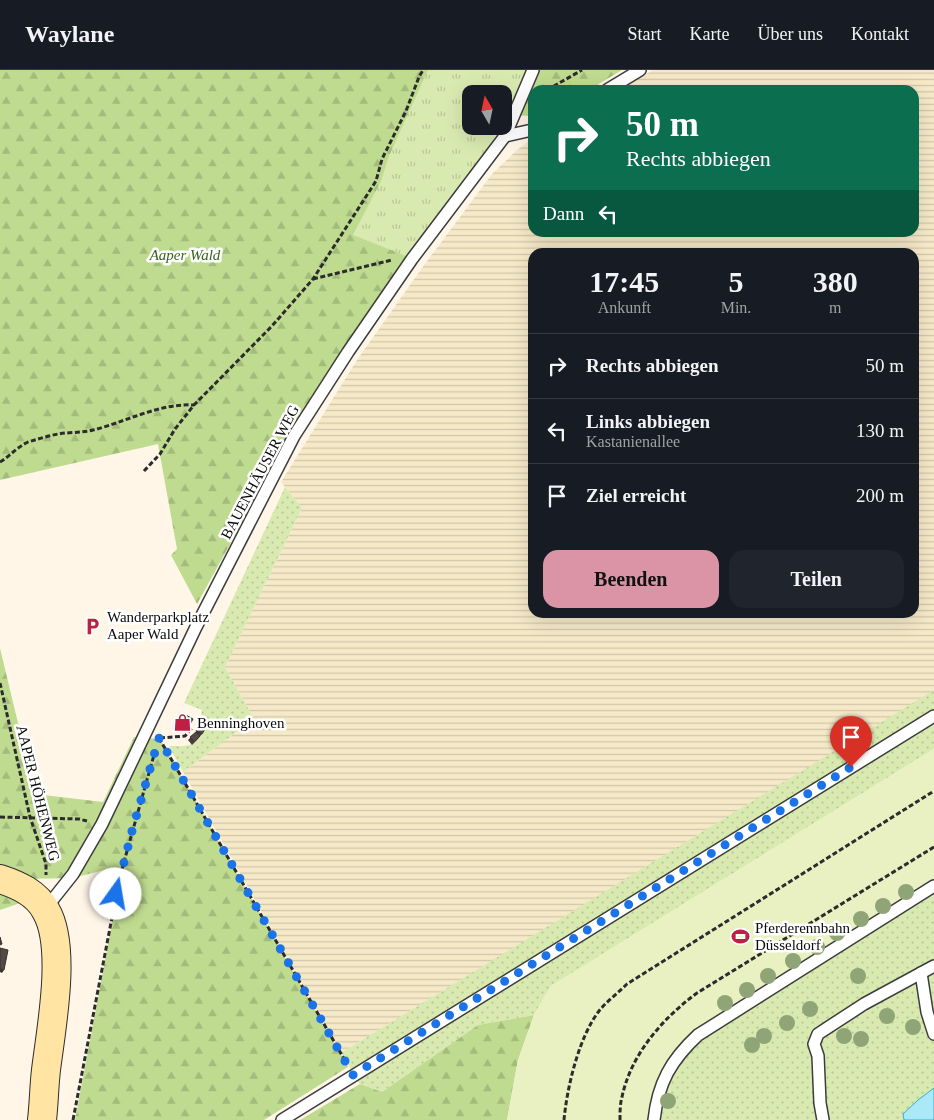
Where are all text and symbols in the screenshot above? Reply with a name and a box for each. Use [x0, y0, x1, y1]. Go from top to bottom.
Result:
text: Waylane [25, 21, 114, 47]
text: Start [628, 24, 662, 44]
text: Karte [690, 24, 730, 44]
text: Über uns [758, 24, 823, 44]
text: Kontakt [851, 24, 909, 44]
north arrow [462, 85, 512, 135]
map controls [462, 85, 512, 135]
icon: right [543, 105, 608, 170]
text: 50 m [626, 105, 699, 144]
text: Rechts abbiegen [626, 146, 771, 171]
icon: left [594, 200, 622, 228]
text: Dann [543, 203, 584, 224]
park label: Aaper Wald [149, 247, 221, 263]
text: 17:45 [589, 265, 659, 298]
text: 5 [728, 265, 743, 298]
text: 380 [813, 265, 858, 298]
text: Ankunft [598, 299, 651, 316]
text: Min. [721, 299, 751, 316]
text: m [829, 299, 841, 316]
icon: right [543, 352, 571, 380]
text: Rechts abbiegen [586, 355, 718, 376]
text: 50 m [865, 355, 904, 376]
street label: BAUENHÄUSER WEG [218, 402, 302, 542]
text: Links abbiegen [586, 411, 710, 432]
icon: left [543, 417, 571, 445]
text: 130 m [856, 420, 904, 441]
text: Kastanienallee [586, 433, 680, 450]
icon: arrive [543, 482, 571, 510]
text: Ziel erreicht [586, 485, 686, 506]
text: 200 m [856, 485, 904, 506]
button: Beenden [543, 550, 719, 608]
button: Teilen [729, 550, 904, 608]
place label: Wanderparkplatz Aaper Wald [107, 609, 209, 642]
parking icon: Wanderparkplatz Aaper Wald [83, 616, 103, 636]
shop icon: Benninghoven [173, 713, 193, 733]
place label: Benninghoven [197, 715, 285, 731]
pin [830, 716, 872, 767]
street label: AAPER HÖHENWEG [13, 723, 63, 863]
icon: arrive [837, 723, 865, 751]
position arrow [89, 867, 141, 919]
place label: Pferderennbahn Düsseldorf [755, 920, 850, 953]
sports icon: Pferderennbahn Düsseldorf [731, 927, 751, 947]

